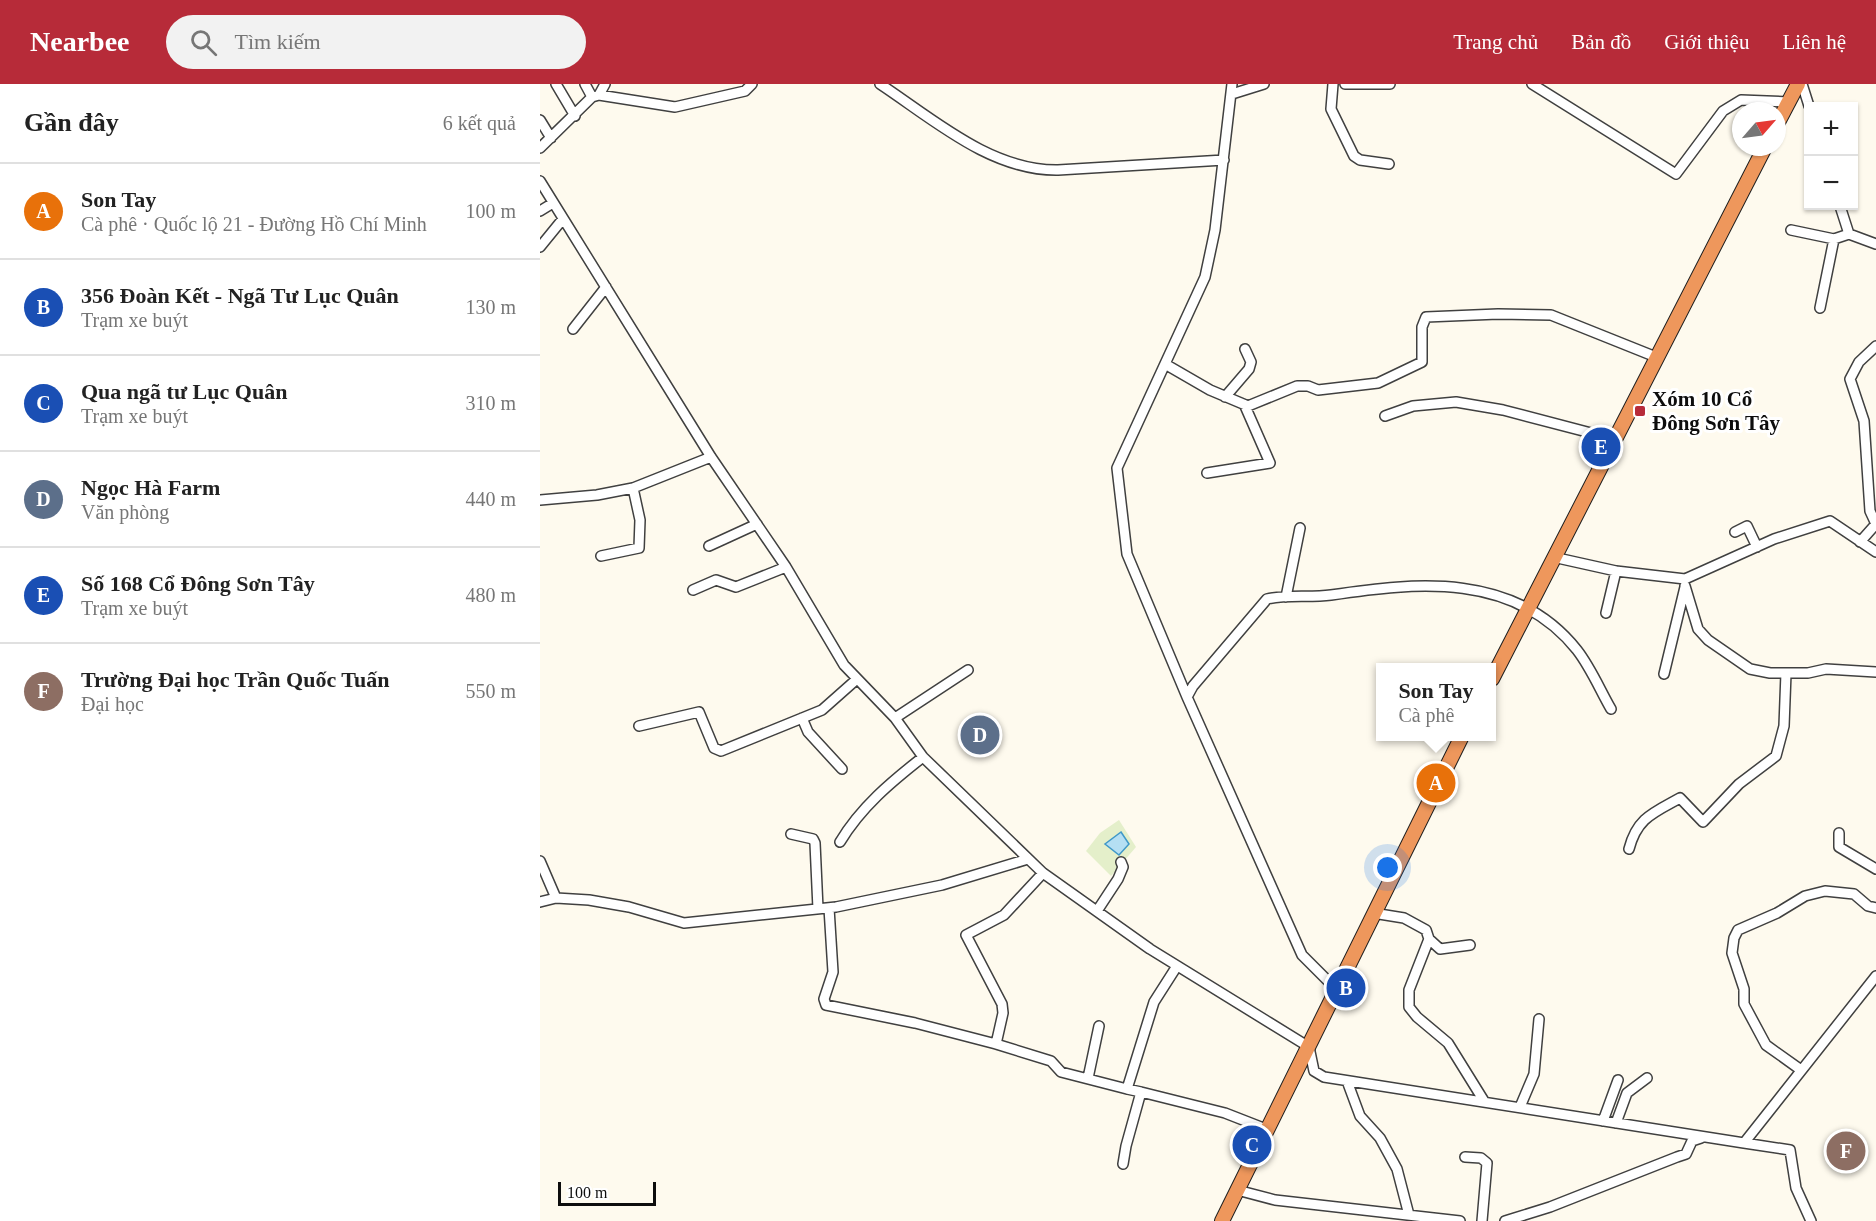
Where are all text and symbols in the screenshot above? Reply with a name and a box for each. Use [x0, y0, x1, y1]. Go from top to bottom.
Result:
search box [166, 15, 586, 69]
text: Nearbee [30, 26, 130, 57]
icon: search [187, 26, 220, 59]
text: Tìm kiếm [235, 29, 321, 54]
text: Trang chủ [1453, 30, 1538, 54]
text: Bản đồ [1571, 30, 1631, 54]
text: Giới thiệu [1664, 30, 1749, 54]
text: Liên hệ [1782, 30, 1846, 54]
north arrow [1732, 102, 1786, 156]
map controls [1804, 102, 1858, 210]
button: + [1804, 102, 1858, 156]
text: Gần đây [24, 108, 119, 137]
text: 6 kết quả [443, 112, 516, 134]
button: − [1804, 156, 1858, 210]
text: Son Tay [81, 187, 156, 212]
text: A [36, 200, 51, 222]
text: 100 m [465, 200, 516, 222]
text: Cà phê · Quốc lộ 21 - Đường Hồ Chí Minh [81, 213, 427, 235]
text: 356 Đoàn Kết - Ngã Tư Lục Quân [81, 283, 399, 308]
text: B [37, 296, 50, 318]
text: 130 m [465, 296, 516, 318]
text: Trạm xe buýt [81, 309, 188, 331]
text: Qua ngã tư Lục Quân [81, 379, 287, 404]
place label: Xóm 10 Cổ Đông Sơn Tây [1652, 387, 1780, 435]
text: C [36, 392, 51, 414]
text: 310 m [465, 392, 516, 414]
marker: Xóm 10 Cổ Đông Sơn Tây [1633, 404, 1647, 418]
text: Trạm xe buýt [81, 405, 188, 427]
pin: E [1582, 424, 1620, 470]
text: Ngọc Hà Farm [81, 475, 220, 500]
text: D [36, 488, 51, 510]
text: 440 m [465, 488, 516, 510]
text: Văn phòng [81, 501, 169, 523]
text: Số 168 Cổ Đông Sơn Tây [81, 571, 315, 596]
text: E [37, 584, 50, 606]
text: 480 m [465, 584, 516, 606]
text: Trạm xe buýt [81, 597, 188, 619]
popup [1376, 663, 1496, 741]
text: Trường Đại học Trần Quốc Tuấn [81, 667, 389, 692]
text: Son Tay [1398, 678, 1474, 703]
text: F [37, 680, 50, 702]
text: 550 m [465, 680, 516, 702]
text: Đại học [81, 693, 144, 715]
text: Cà phê [1398, 704, 1454, 726]
pin: D [960, 712, 1000, 758]
pin: A [1416, 760, 1456, 806]
your location [1373, 853, 1402, 882]
pin: B [1326, 966, 1366, 1010]
pin: C [1232, 1122, 1272, 1168]
pin: F [1826, 1128, 1866, 1174]
scale bar [558, 1179, 656, 1206]
text: 100 m [567, 1184, 607, 1201]

